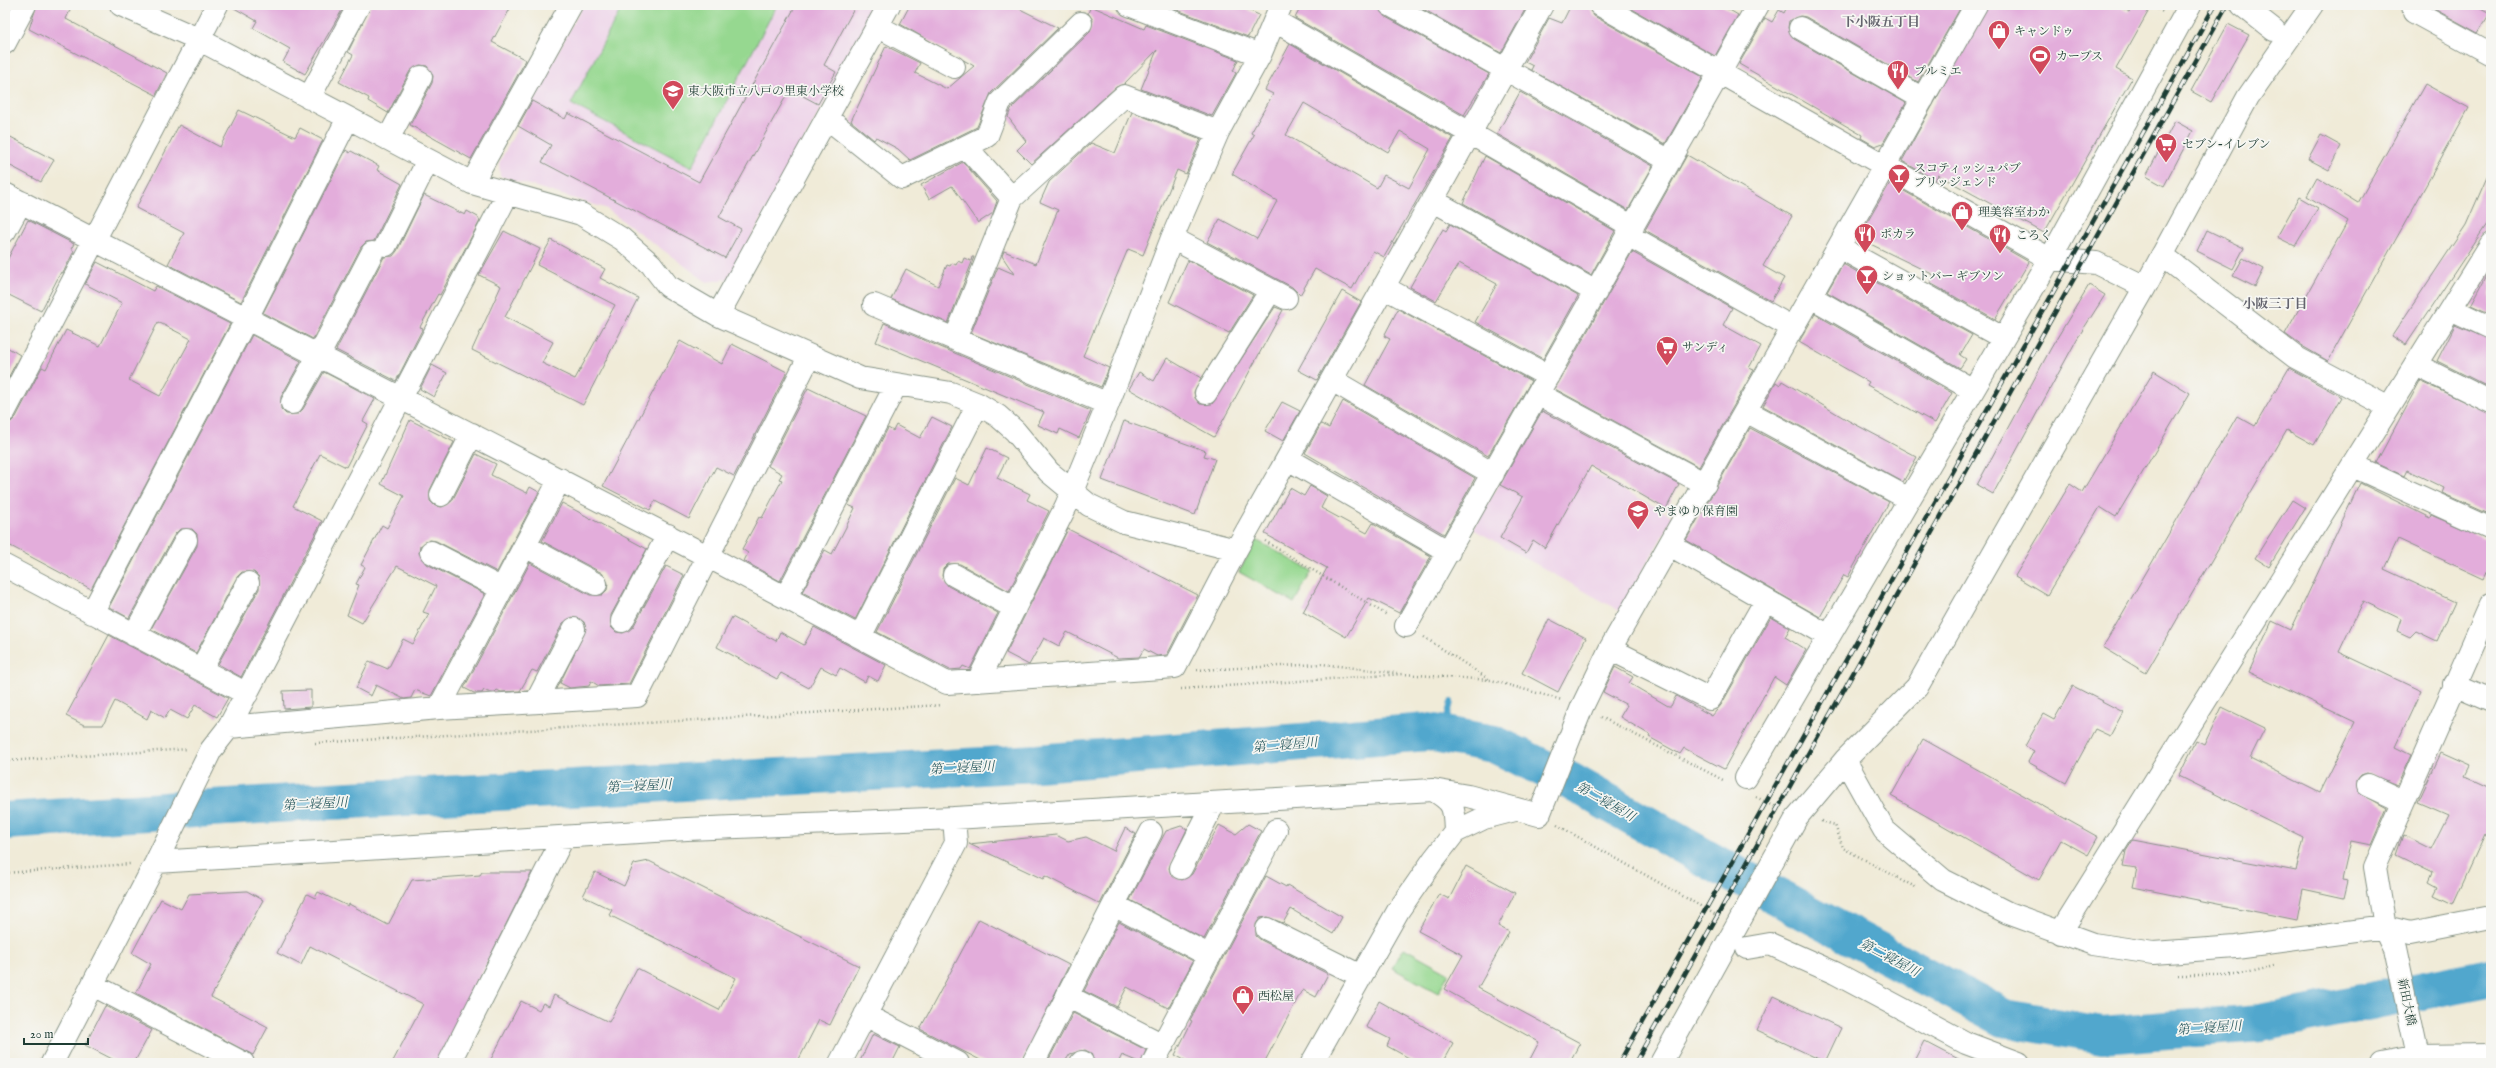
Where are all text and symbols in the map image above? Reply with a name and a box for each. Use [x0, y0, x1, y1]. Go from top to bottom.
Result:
district label: 下小阪五丁目 [1842, 14, 1920, 31]
shop icon: キャンドゥ [1986, 18, 2012, 51]
place label: キャンドゥ [2014, 24, 2074, 39]
sports icon: カーブス [2027, 43, 2053, 76]
place label: カーブス [2056, 49, 2103, 64]
restaurant icon: プルミエ [1885, 58, 1911, 91]
place label: プルミエ [1914, 64, 1962, 79]
school or university icon: 東大阪市立八戸の里東小学校 [660, 78, 686, 111]
place label: 東大阪市立八戸の里東小学校 [688, 84, 844, 99]
supermarket icon: セブン-イレブン [2153, 131, 2179, 164]
place label: セブン-イレブン [2182, 137, 2271, 152]
place label: スコティッシュパブ ブリッジェンド [1914, 161, 2021, 190]
bar icon: スコティッシュパブ ブリッジェンド [1886, 162, 1912, 195]
shop icon: 理美容室わか [1949, 199, 1975, 232]
place label: 理美容室わか [1978, 205, 2050, 220]
restaurant icon: ポカラ [1852, 221, 1878, 254]
restaurant icon: ころく [1987, 222, 2013, 255]
place label: ポカラ [1880, 227, 1916, 242]
place label: ころく [2016, 228, 2052, 243]
bar icon: ショットバー ギブソン [1854, 263, 1880, 296]
place label: ショットバー ギブソン [1882, 269, 2004, 284]
district label: 小阪三丁目 [2242, 296, 2308, 313]
supermarket icon: サンディ [1654, 334, 1680, 367]
place label: サンディ [1682, 340, 1728, 355]
school or university icon: やまゆり保育園 [1625, 498, 1651, 531]
place label: やまゆり保育園 [1654, 504, 1738, 519]
water label: 第二寝屋川 [1252, 734, 1320, 757]
water label: 第二寝屋川 [929, 758, 997, 779]
water label: 第二寝屋川 [606, 776, 674, 797]
water label: 第二寝屋川 [1573, 779, 1639, 827]
water label: 第二寝屋川 [282, 794, 350, 815]
water label: 第二寝屋川 [1857, 936, 1924, 982]
street label: 新田大橋 [2394, 977, 2419, 1027]
shop icon: 西松屋 [1230, 983, 1256, 1016]
place label: 西松屋 [1258, 989, 1294, 1004]
water label: 第二寝屋川 [2176, 1018, 2244, 1039]
scale bar [24, 1020, 88, 1046]
text: 20 m [30, 1027, 53, 1042]

